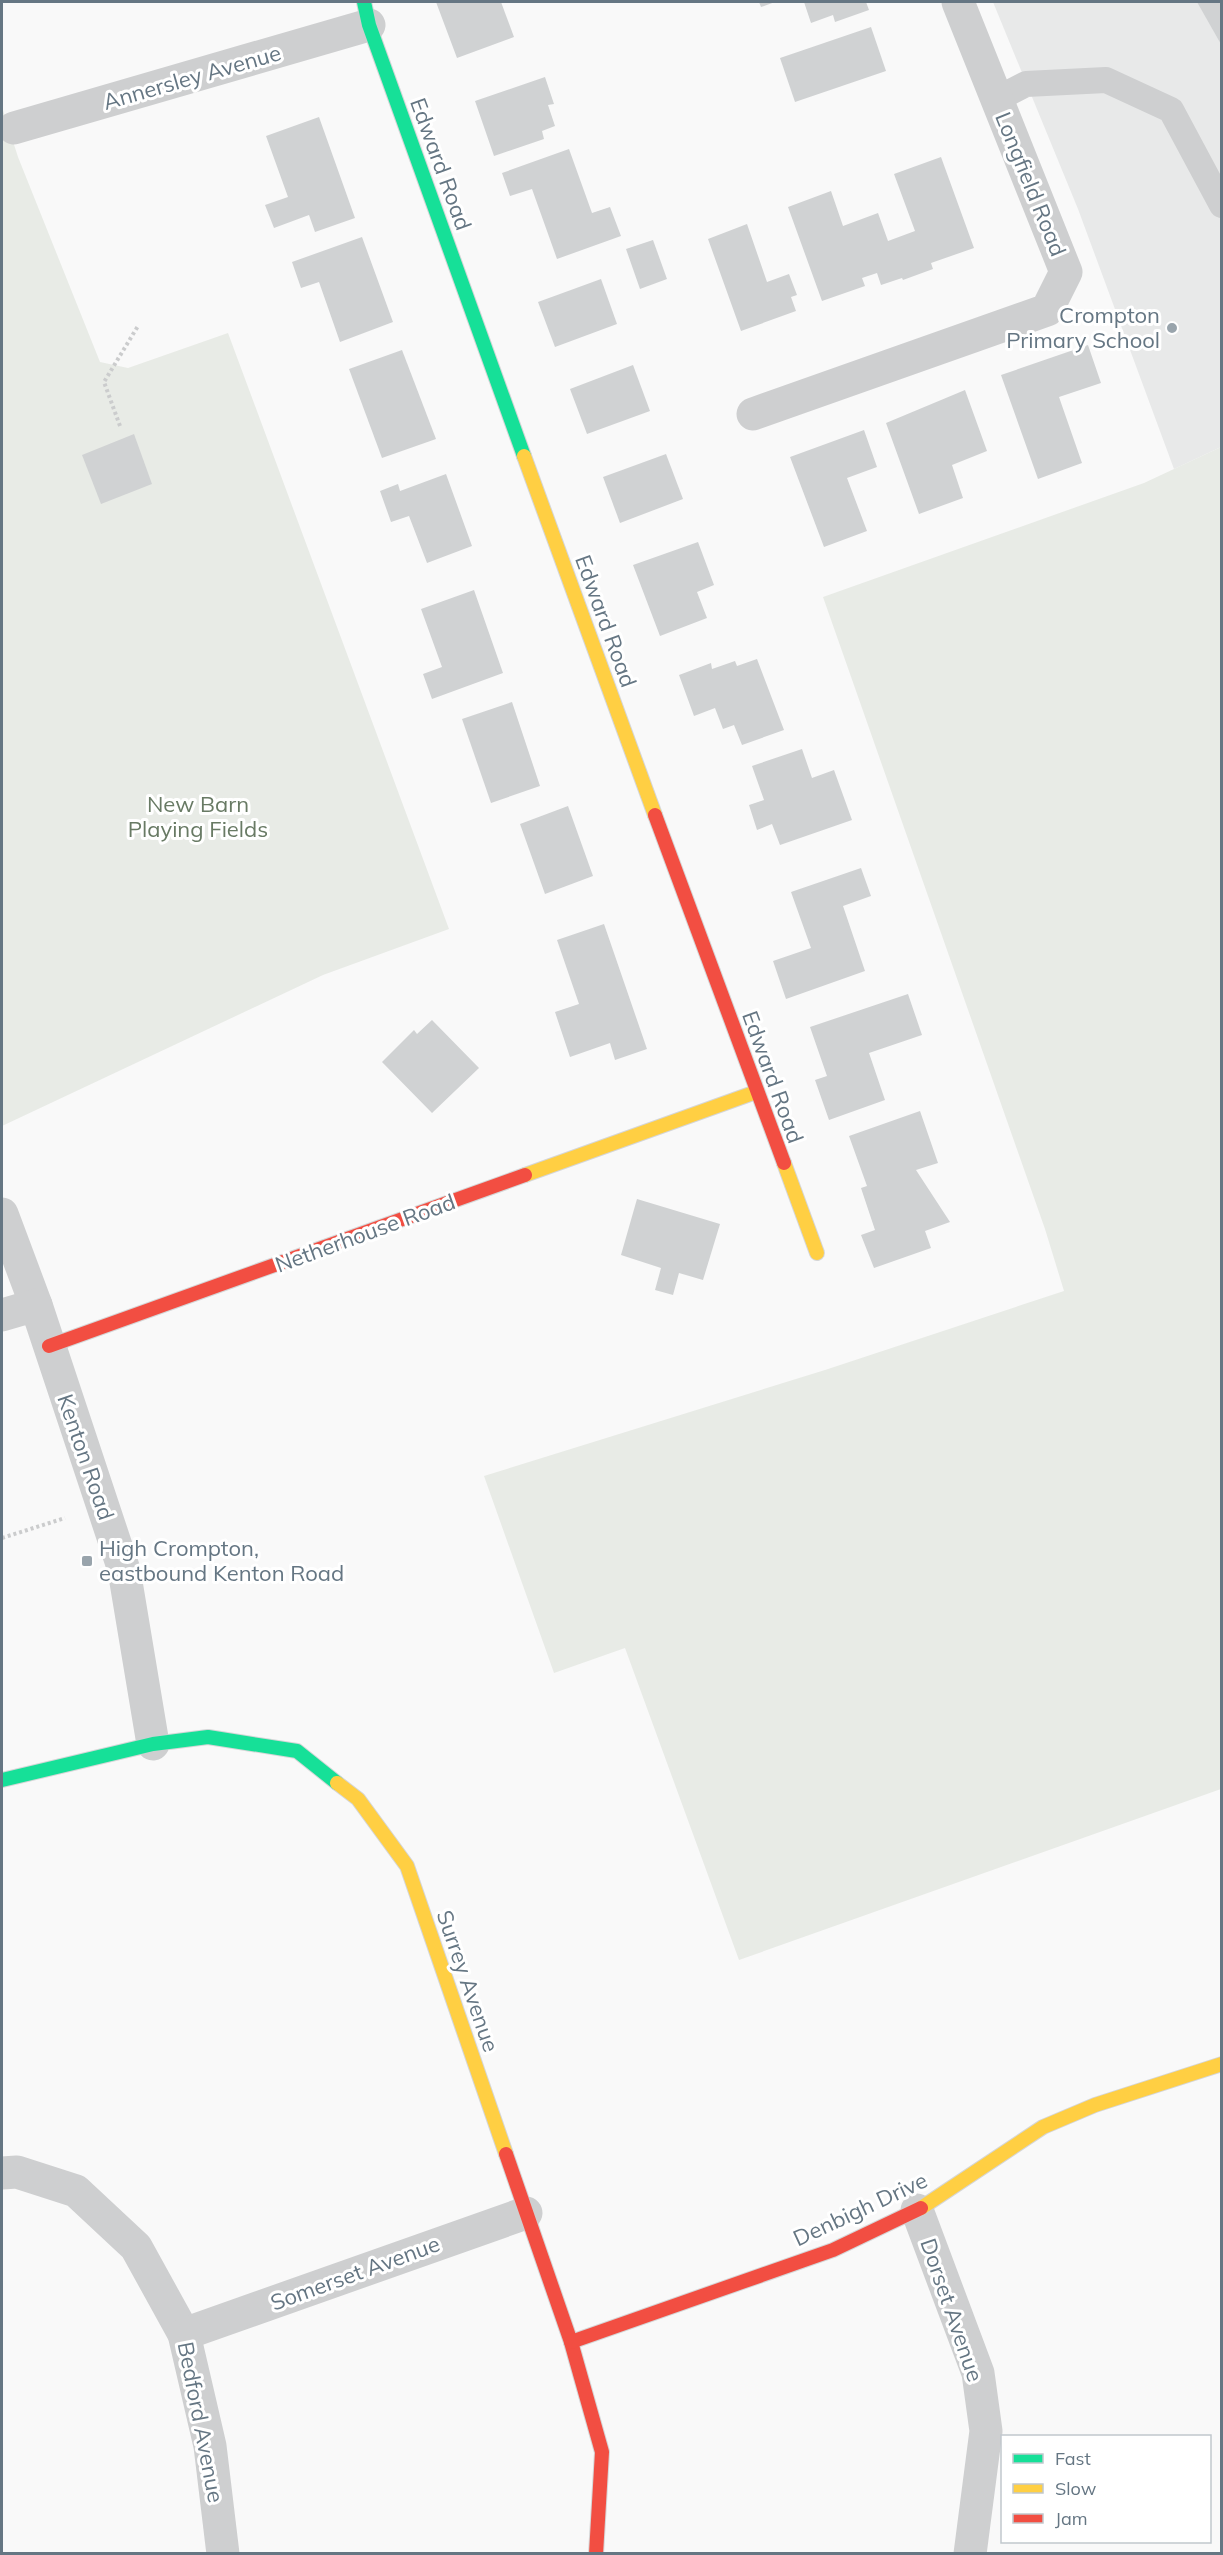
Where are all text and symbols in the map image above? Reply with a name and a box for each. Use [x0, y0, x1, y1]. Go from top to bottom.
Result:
street label: Annersley Avenue [100, 38, 284, 116]
street label: Edward Road [404, 94, 478, 234]
street label: Longfield Road [989, 108, 1073, 260]
place label: Crompton Primary School [1006, 301, 1160, 354]
marker: Crompton Primary School [1165, 321, 1179, 335]
street label: Edward Road [569, 551, 643, 691]
park label: New Barn Playing Fields [128, 790, 268, 843]
street label: Edward Road [736, 1007, 810, 1147]
street label: Netherhouse Road [271, 1187, 459, 1279]
street label: Kenton Road [51, 1390, 121, 1524]
place label: High Crompton, eastbound Kenton Road [99, 1534, 344, 1587]
marker: High Crompton, eastbound Kenton Road [80, 1554, 94, 1568]
street label: Surrey Avenue [431, 1906, 505, 2056]
street label: Denbigh Drive [788, 2166, 932, 2252]
street label: Somerset Avenue [266, 2229, 444, 2317]
street label: Dorset Avenue [914, 2235, 990, 2385]
street label: Bedford Avenue [172, 2339, 230, 2505]
legend [1001, 2435, 1211, 2543]
text: Fast [1055, 2447, 1091, 2470]
text: Slow [1055, 2477, 1097, 2500]
text: Jam [1055, 2507, 1088, 2530]

